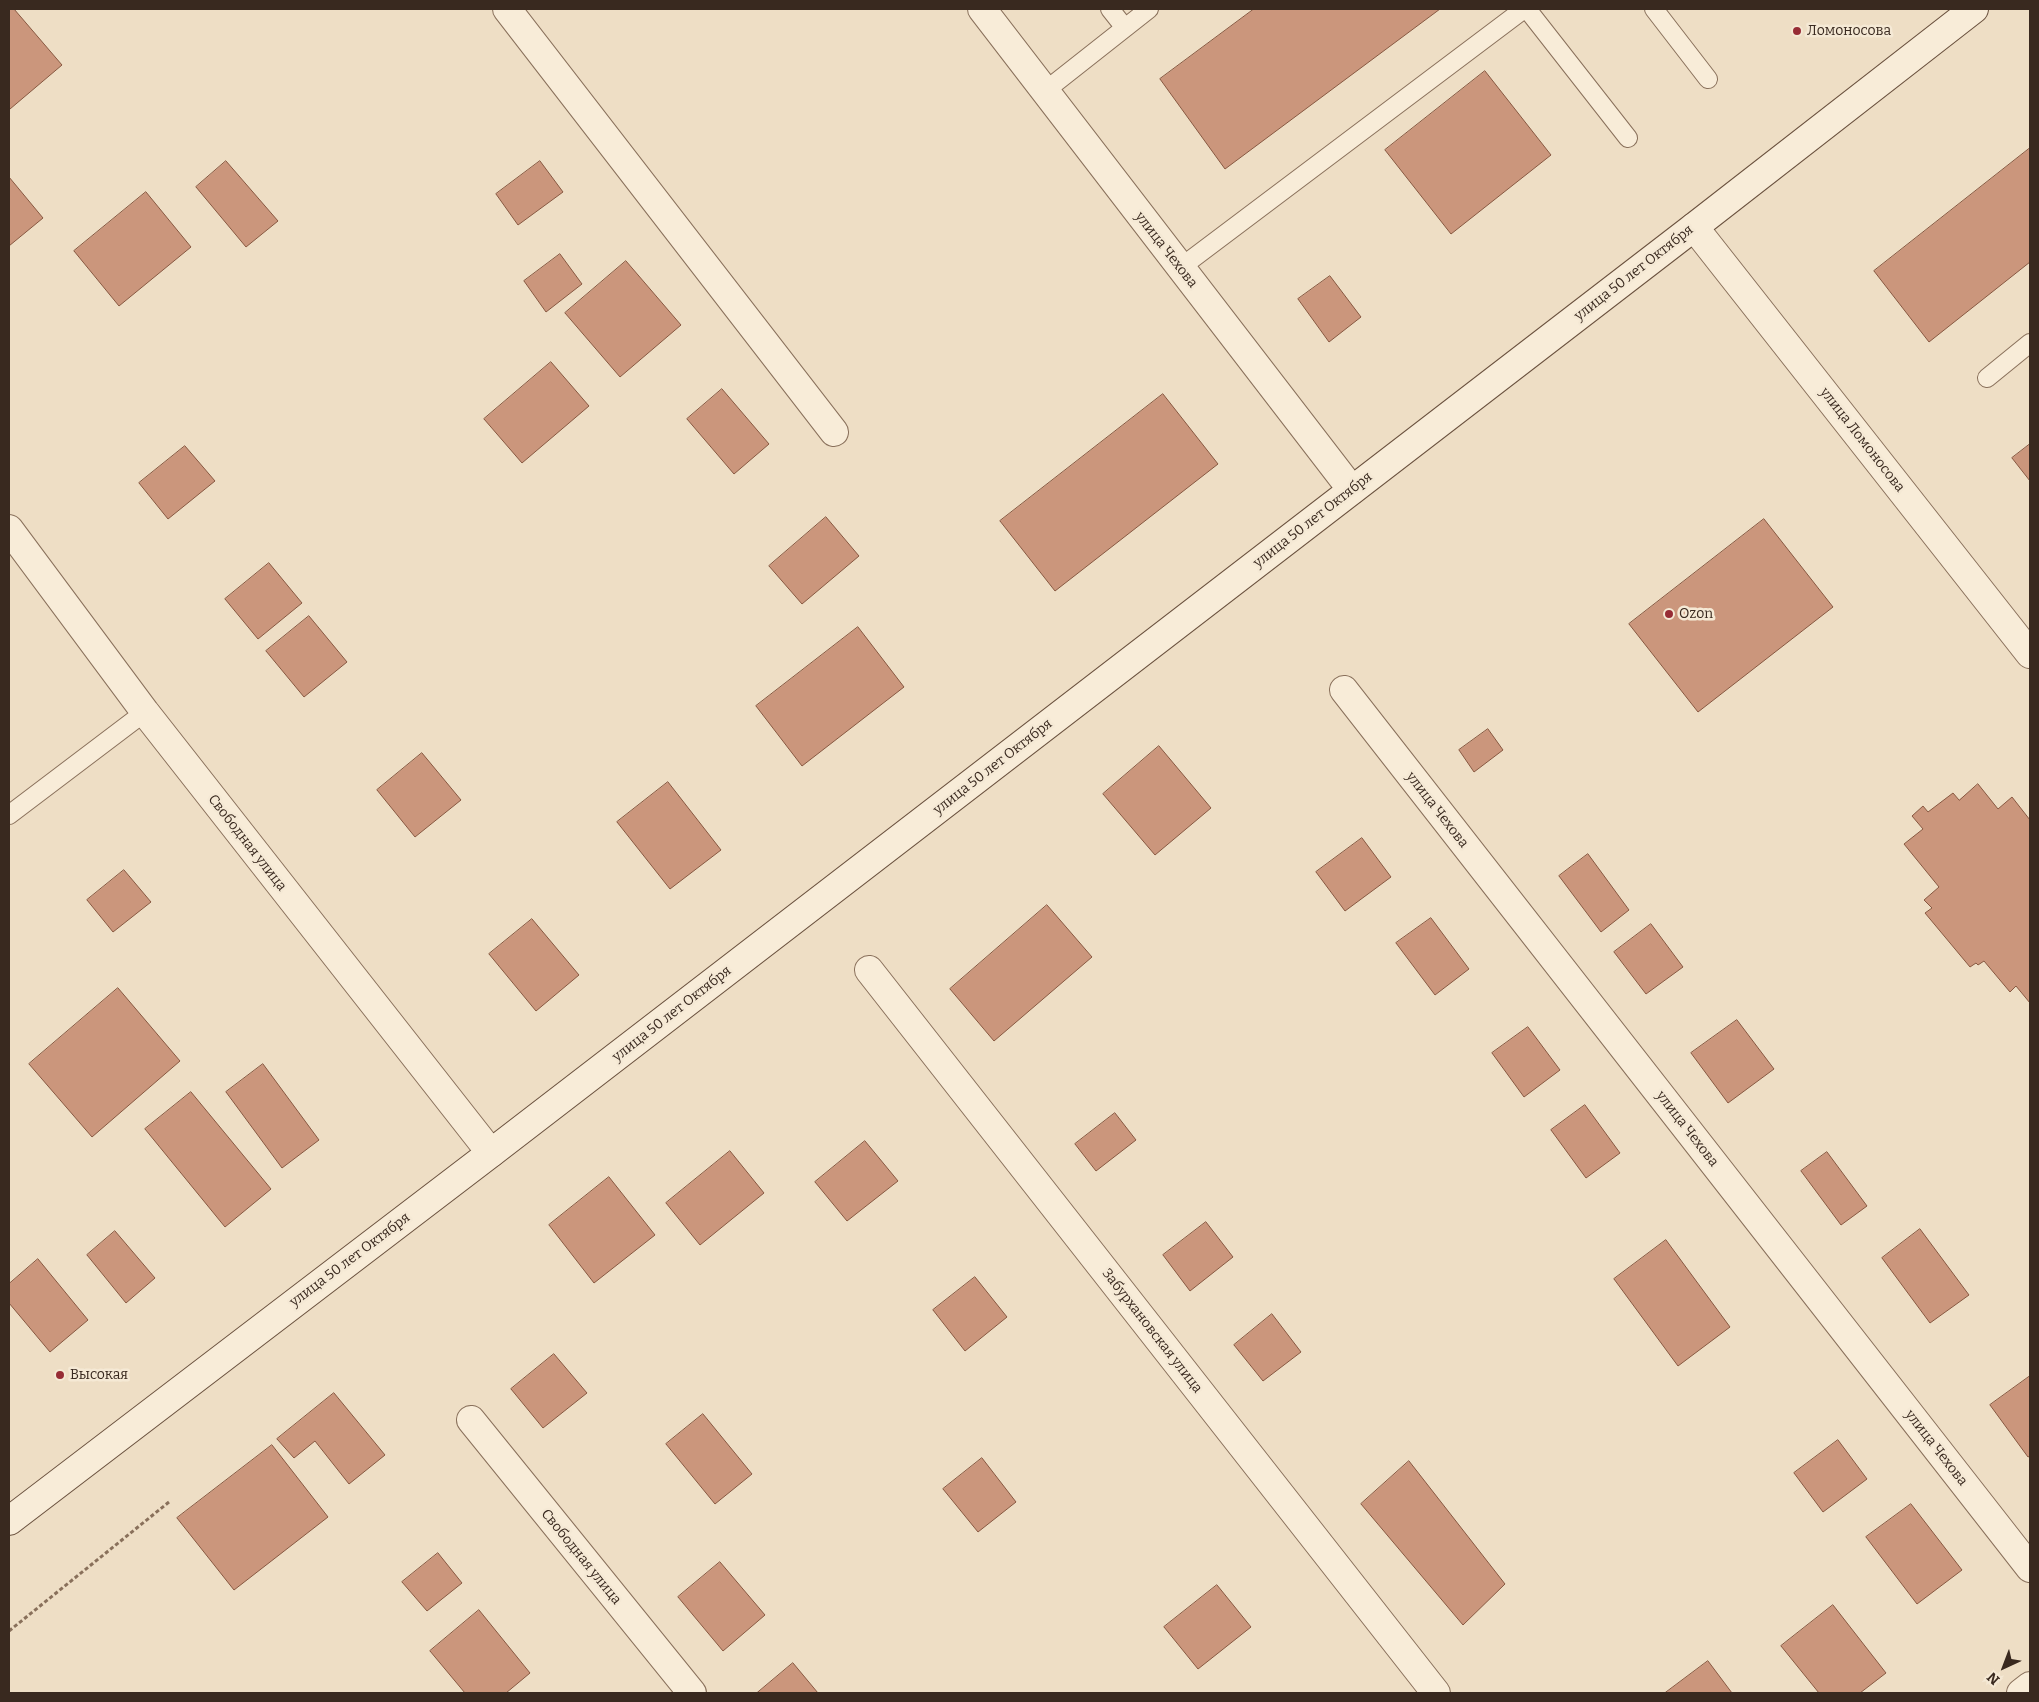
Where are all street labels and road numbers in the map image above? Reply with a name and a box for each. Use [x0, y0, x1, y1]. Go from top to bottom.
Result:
street label: улица Чехова [1131, 209, 1201, 291]
street label: улица 50 лет Октября [1571, 221, 1697, 325]
street label: улица Ломоносова [1816, 384, 1908, 496]
street label: улица 50 лет Октября [1250, 468, 1376, 572]
street label: улица 50 лет Октября [930, 715, 1056, 819]
street label: улица Чехова [1402, 769, 1472, 851]
street label: Свободная улица [204, 791, 290, 895]
street label: улица 50 лет Октября [609, 962, 735, 1066]
street label: улица Чехова [1652, 1088, 1722, 1170]
street label: улица 50 лет Октября [287, 1209, 413, 1311]
street label: Забурхановская улица [1098, 1266, 1206, 1396]
street label: улица Чехова [1901, 1407, 1971, 1489]
street label: Свободная улица [537, 1506, 625, 1608]

